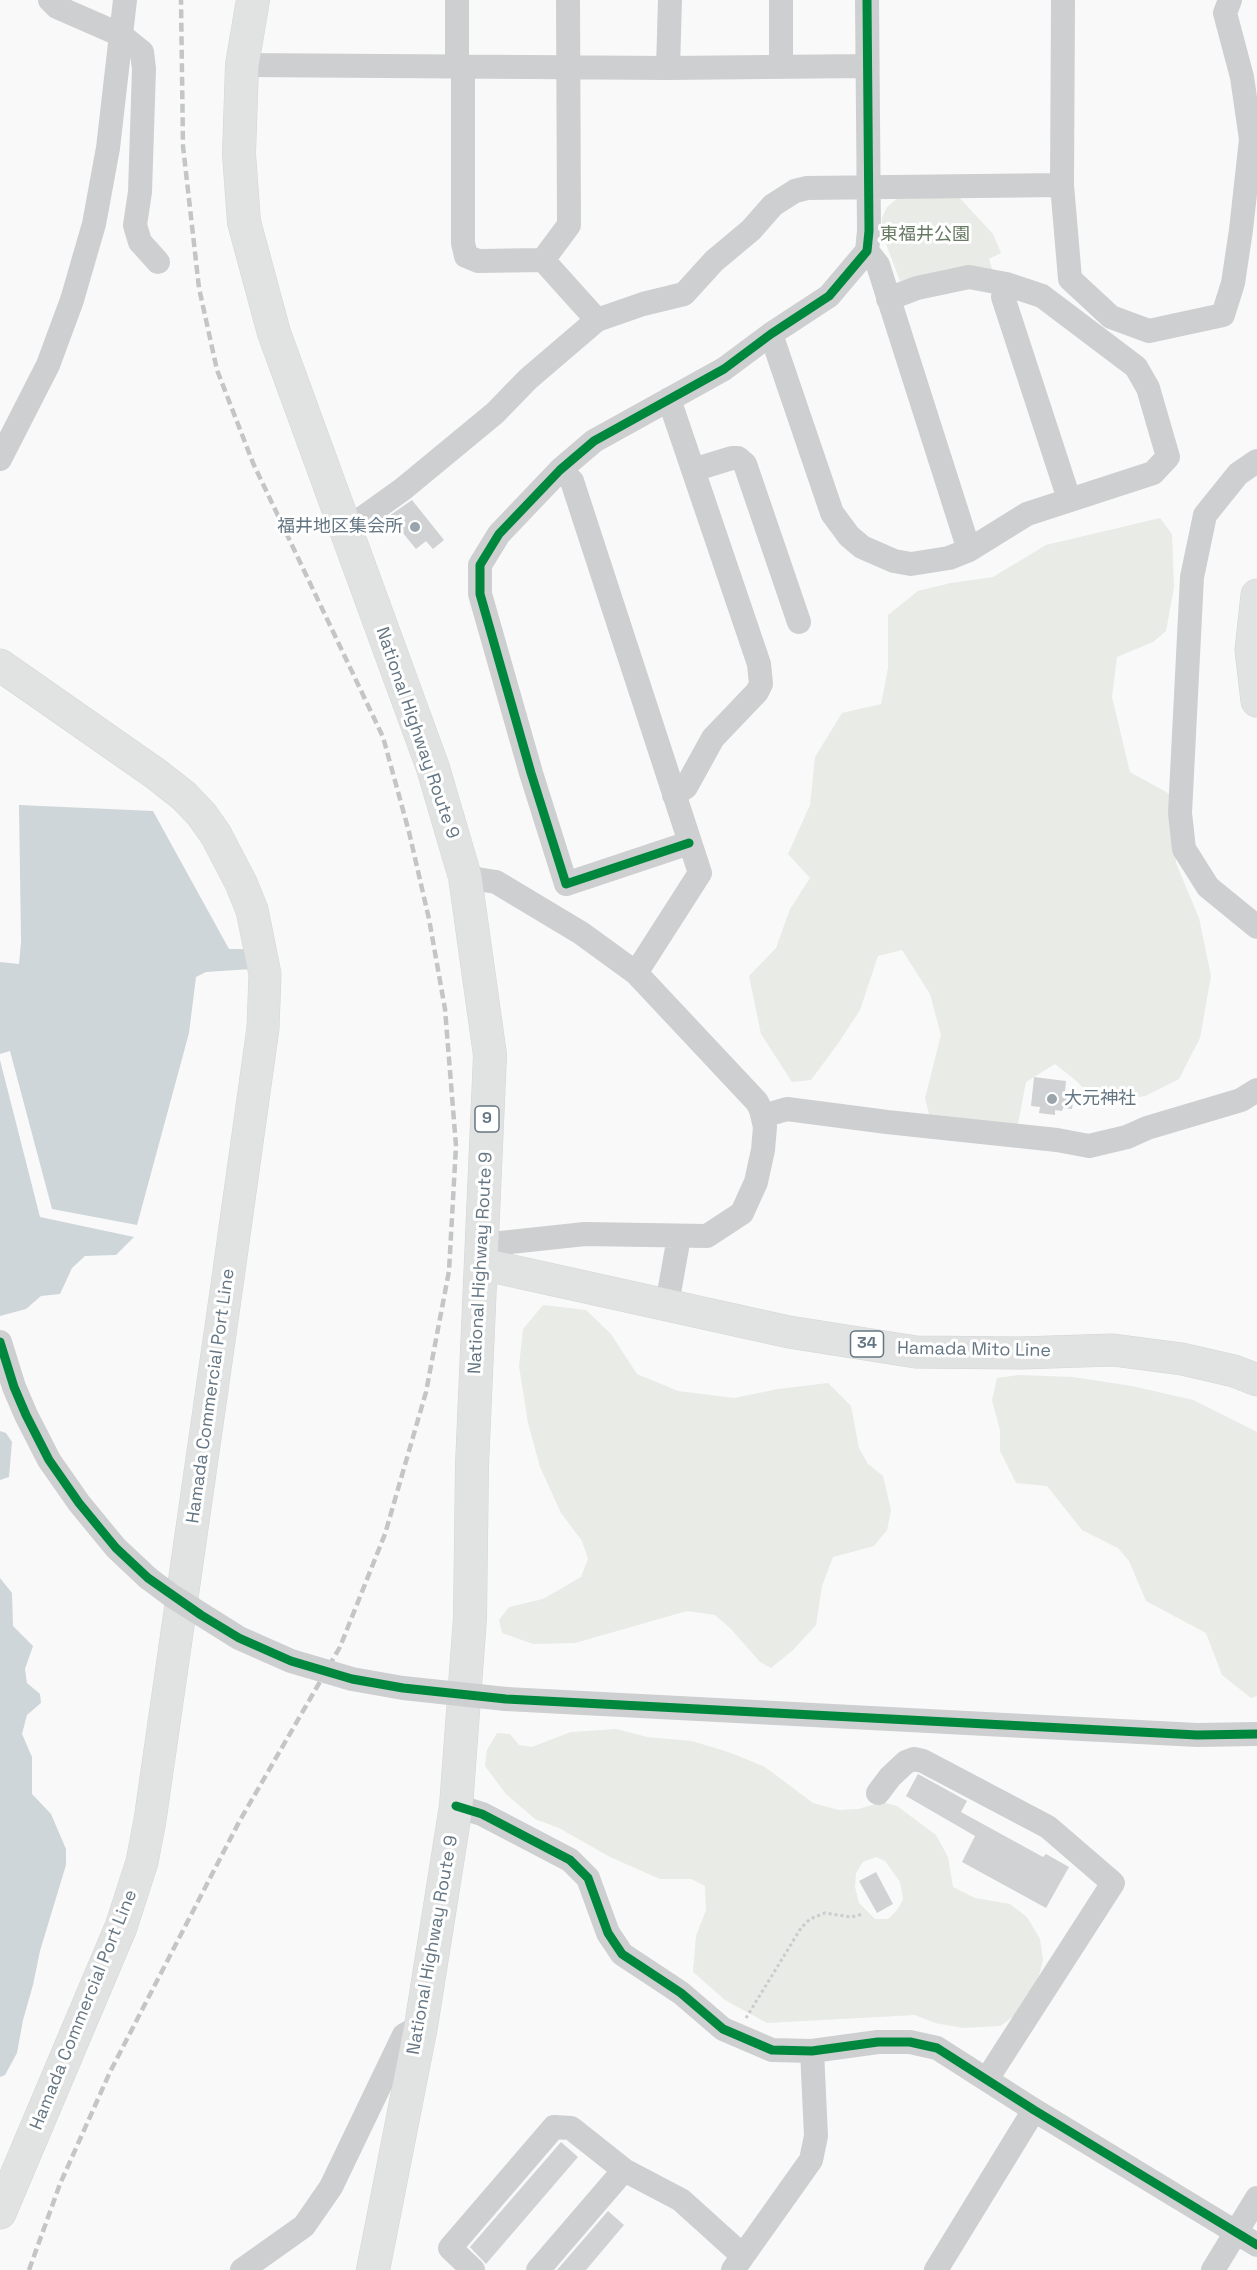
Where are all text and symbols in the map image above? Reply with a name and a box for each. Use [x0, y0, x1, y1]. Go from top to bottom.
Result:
park label: 東福井公園 [880, 224, 970, 246]
place label: 福井地区集会所 [277, 516, 403, 538]
marker: 福井地区集会所 [408, 520, 422, 534]
street label: National Highway Route 9 [371, 624, 463, 842]
place label: 大元神社 [1064, 1088, 1136, 1110]
marker: 大元神社 [1045, 1092, 1059, 1106]
road number: 9 [475, 1106, 499, 1132]
street label: National Highway Route 9 [464, 1151, 498, 1375]
street label: Hamada Commercial Port Line [182, 1267, 240, 1525]
road number: 34 [850, 1331, 884, 1357]
street label: Hamada Mito Line [897, 1338, 1051, 1362]
street label: National Highway Route 9 [403, 1834, 463, 2056]
street label: Hamada Commercial Port Line [26, 1887, 142, 2133]

